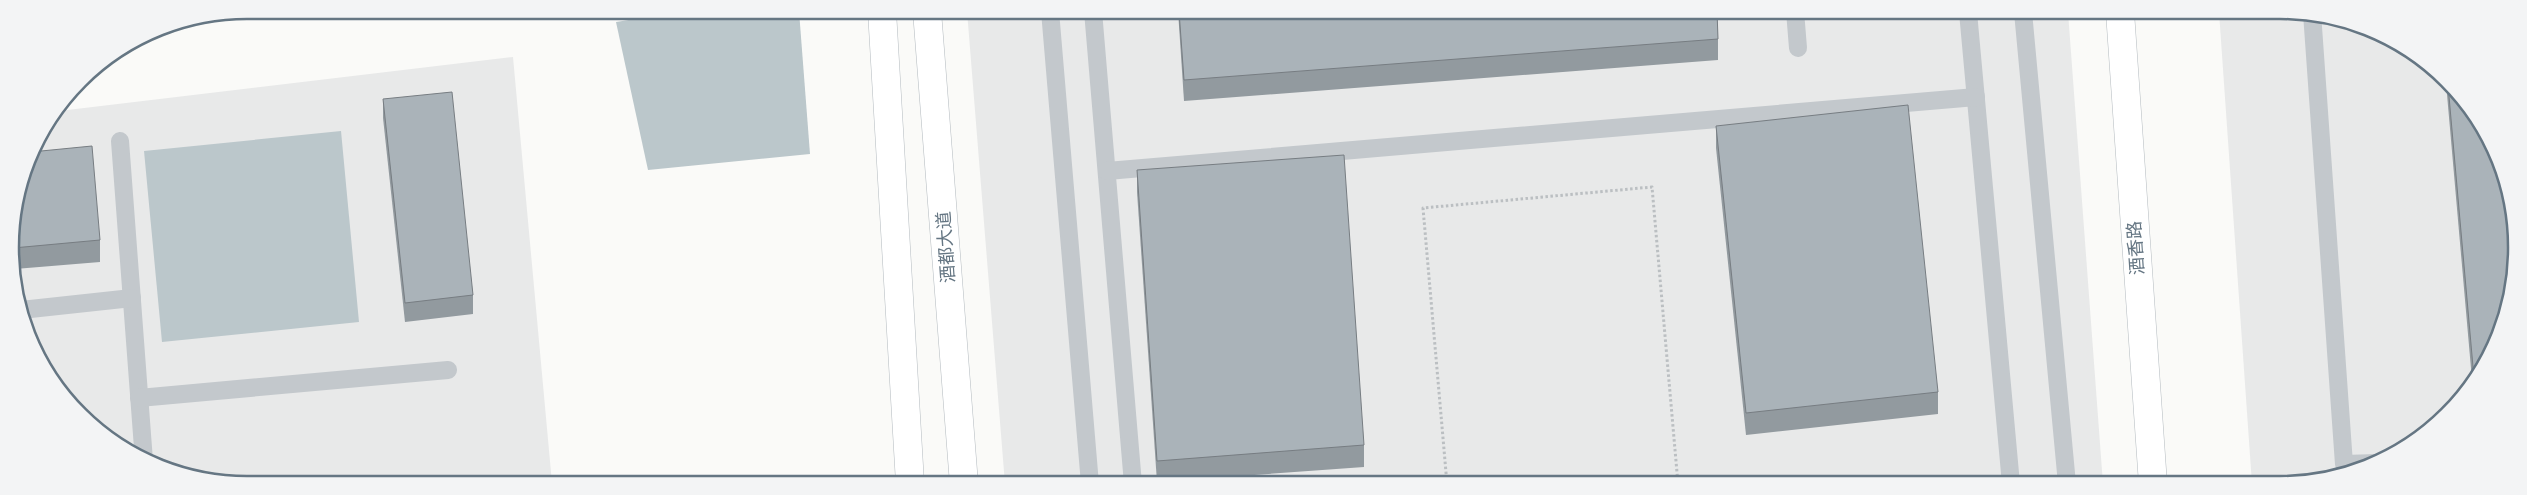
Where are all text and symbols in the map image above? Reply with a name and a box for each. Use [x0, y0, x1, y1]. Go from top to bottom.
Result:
street label: 酒都大道 [933, 210, 958, 284]
street label: 酒香路 [2123, 220, 2148, 276]

